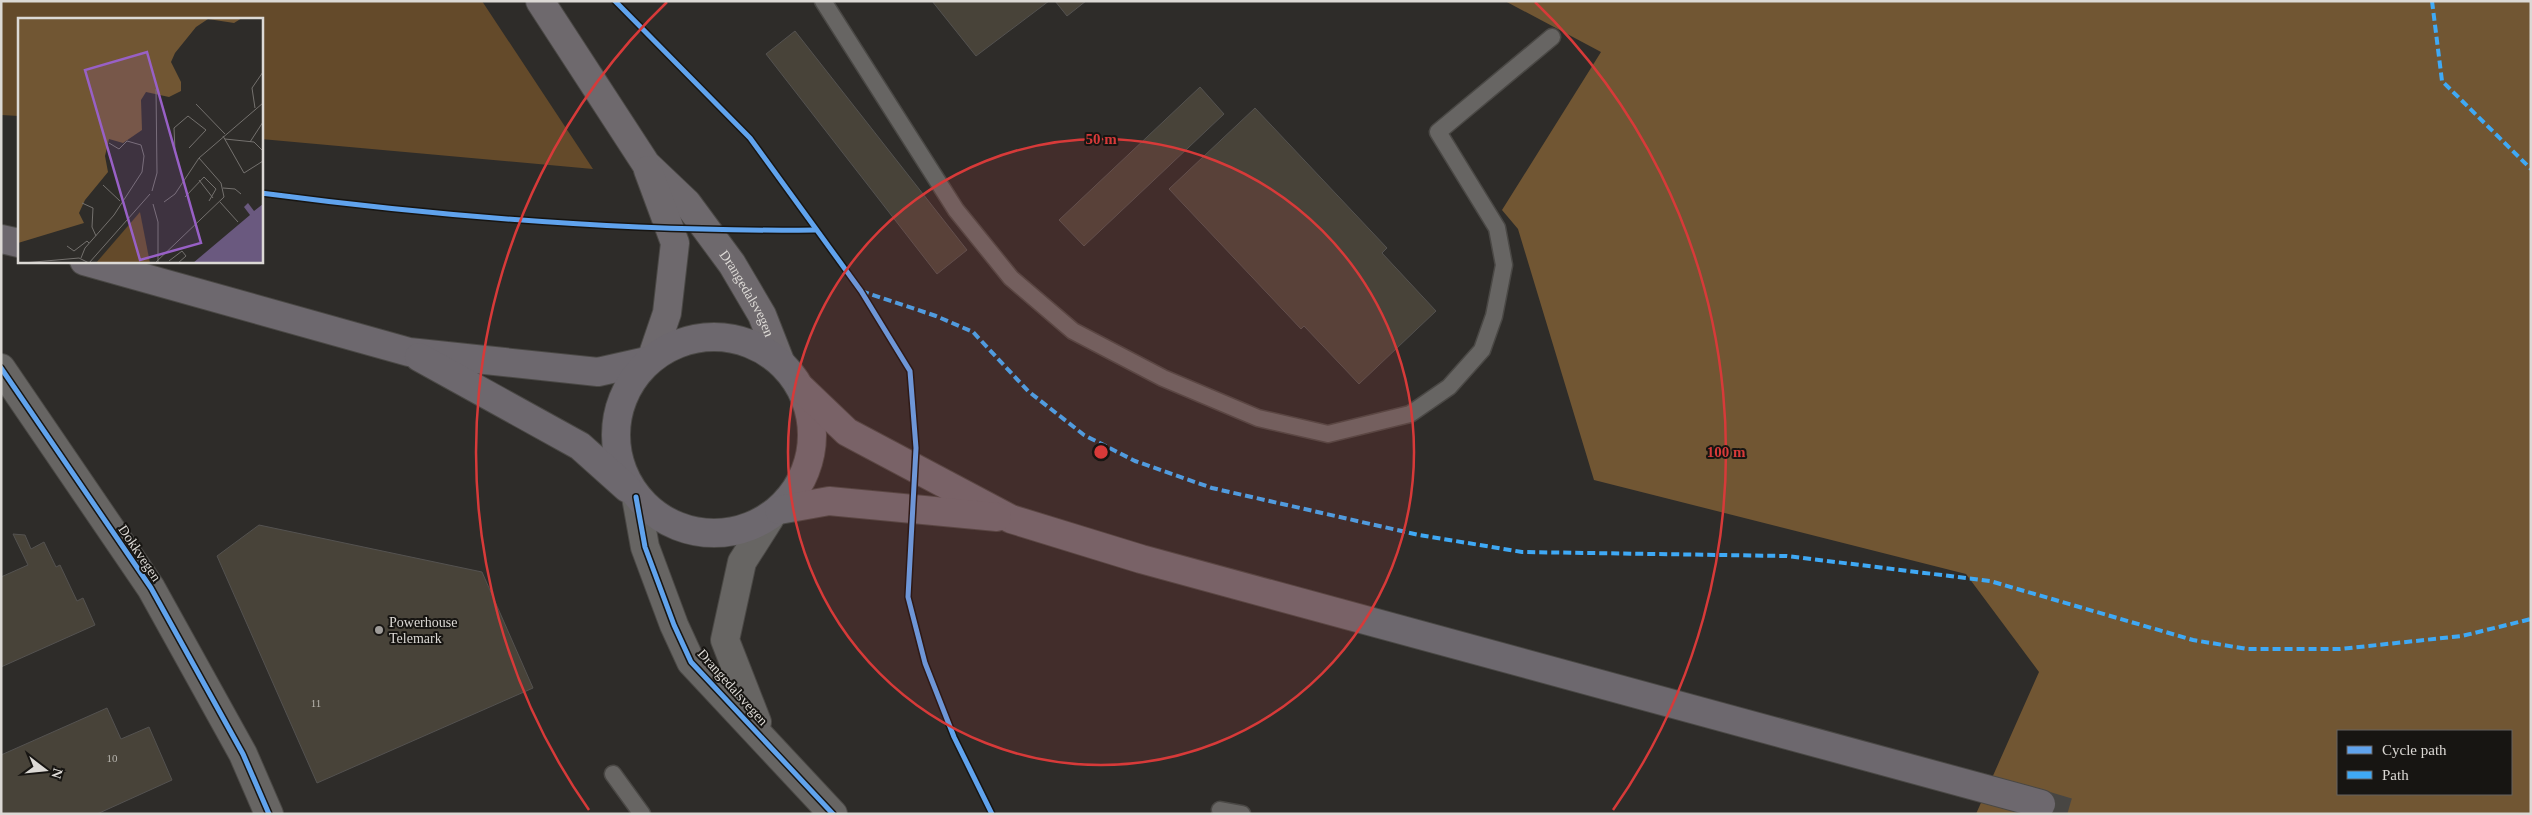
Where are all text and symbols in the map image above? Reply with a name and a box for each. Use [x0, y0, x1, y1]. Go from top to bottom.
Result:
inset map [18, 18, 262, 262]
text: 50 m [1085, 131, 1117, 147]
street label: Drangedalsvegen [716, 247, 777, 339]
centre of rings [1092, 443, 1110, 461]
text: 100 m [1707, 444, 1746, 460]
street label: Dokkvegen [115, 522, 164, 584]
place label: Powerhouse Telemark [389, 615, 457, 646]
marker: Powerhouse Telemark [373, 624, 385, 636]
street label: Drangedalsvegen [695, 646, 771, 728]
house number: 11 [311, 697, 321, 709]
legend [2337, 730, 2512, 795]
text: Cycle path [2382, 742, 2447, 758]
north arrow [20, 745, 70, 795]
house number: 10 [107, 752, 118, 764]
text: N [48, 767, 66, 780]
text: Path [2382, 767, 2409, 783]

